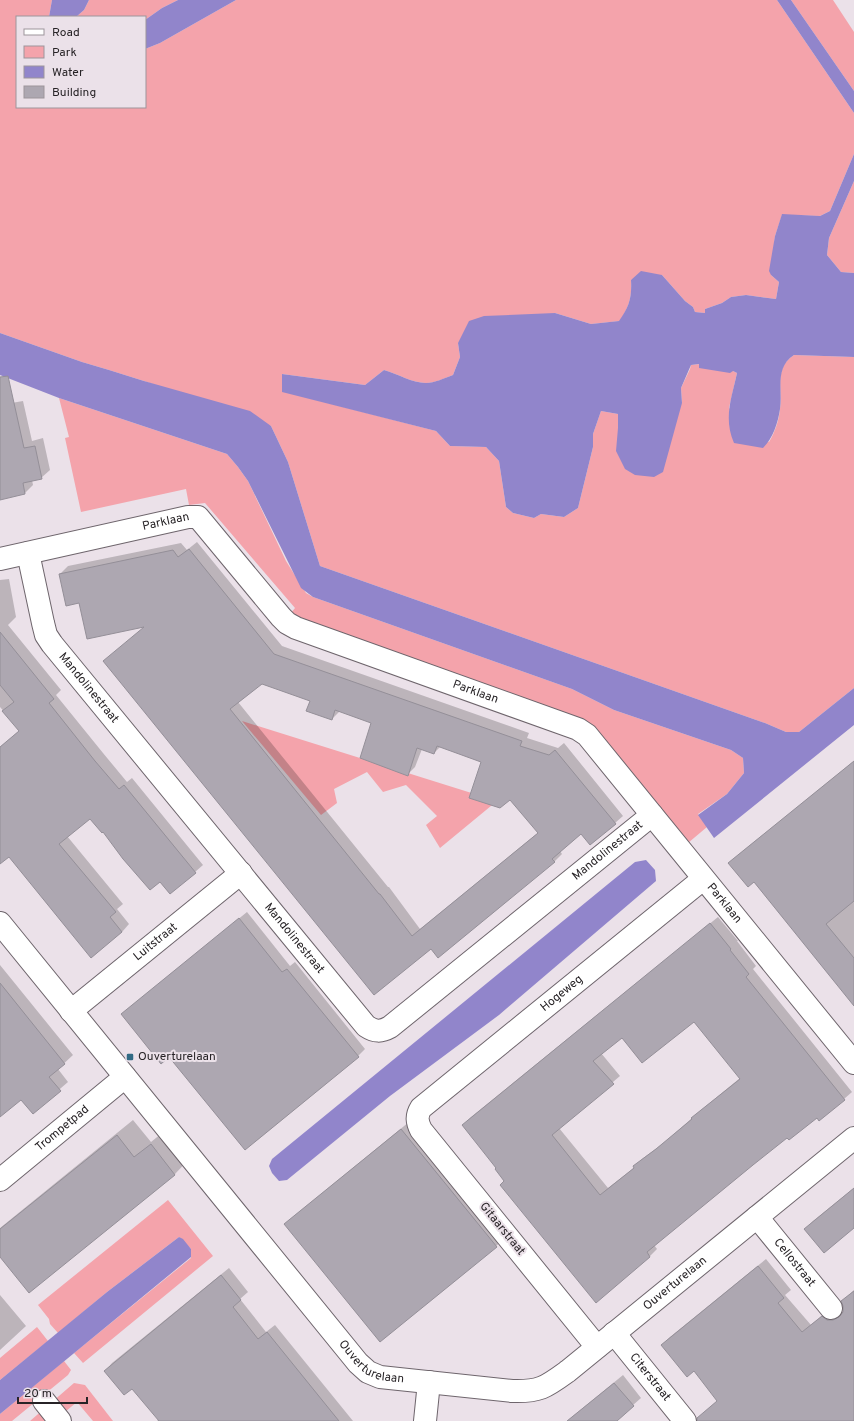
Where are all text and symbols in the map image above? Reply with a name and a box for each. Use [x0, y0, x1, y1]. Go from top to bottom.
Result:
legend [16, 16, 146, 108]
text: Road [52, 25, 80, 41]
text: Park [52, 45, 77, 61]
text: Water [52, 65, 84, 81]
text: Building [52, 85, 96, 101]
street label: Parklaan [141, 509, 191, 535]
street label: Mandolinestraat [55, 650, 122, 727]
street label: Parklaan [450, 677, 501, 708]
street label: Mandolinestraat [569, 817, 646, 884]
street label: Parklaan [703, 880, 745, 927]
street label: Mandolinestraat [260, 900, 328, 977]
street label: Luitstraat [130, 920, 181, 965]
street label: Hogeweg [537, 972, 586, 1016]
place label: Ouverturelaan [138, 1049, 216, 1065]
marker: Ouverturelaan [125, 1052, 135, 1062]
street label: Trompetpad [32, 1102, 93, 1155]
street label: Gitaarstraat [476, 1199, 528, 1259]
street label: Cellostraat [770, 1235, 819, 1290]
street label: Ouverturelaan [640, 1253, 710, 1314]
street label: Ouverturelaan [335, 1337, 405, 1388]
street label: Citerstraat [626, 1350, 674, 1405]
scale bar [18, 1379, 87, 1405]
text: 20 m [24, 1386, 52, 1402]

